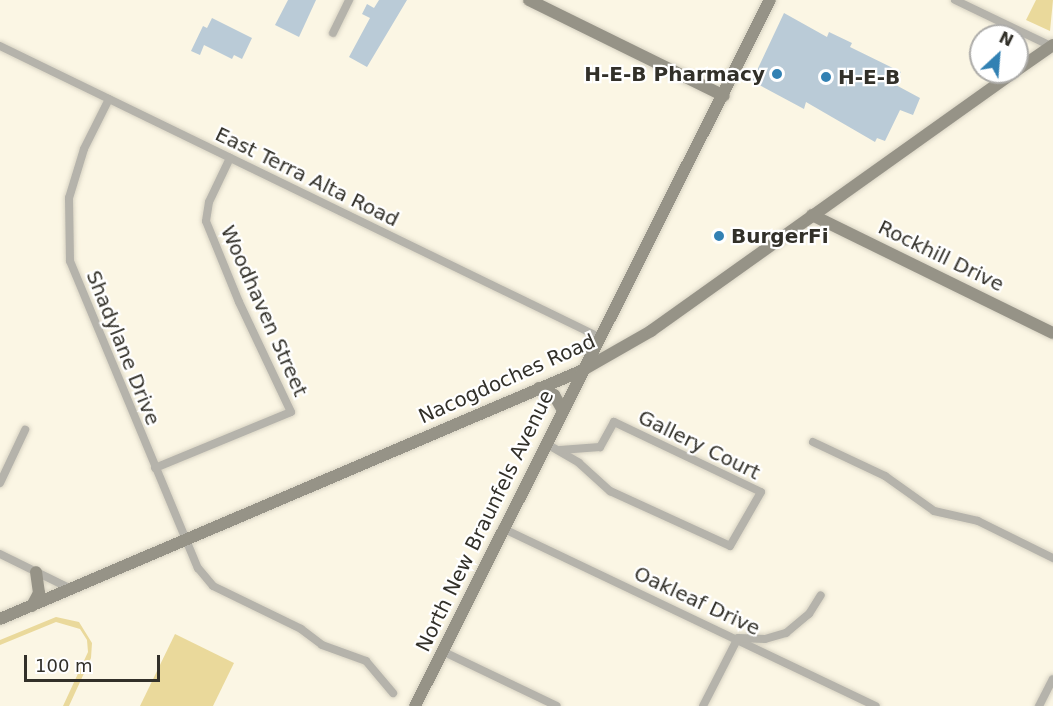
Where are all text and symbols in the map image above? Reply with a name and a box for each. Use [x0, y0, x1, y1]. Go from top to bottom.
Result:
north arrow [969, 24, 1029, 84]
text: N [996, 28, 1016, 51]
place label: H-E-B Pharmacy [584, 62, 765, 86]
place label: H-E-B [838, 65, 900, 89]
marker: H-E-B Pharmacy [770, 67, 784, 81]
marker: H-E-B [819, 70, 833, 84]
street label: East Terra Alta Road [211, 122, 403, 232]
street label: Rockhill Drive [874, 215, 1008, 297]
street label: Woodhaven Street [215, 222, 313, 400]
place label: BurgerFi [731, 224, 829, 248]
marker: BurgerFi [712, 229, 726, 243]
street label: Shadylane Drive [81, 267, 165, 429]
street label: Nacogdoches Road [415, 329, 599, 429]
street label: North New Braunfels Avenue [411, 386, 559, 656]
street label: Gallery Court [634, 405, 764, 485]
street label: Oakleaf Drive [630, 561, 764, 641]
scale bar [27, 643, 164, 681]
text: 100 m [35, 655, 93, 676]

